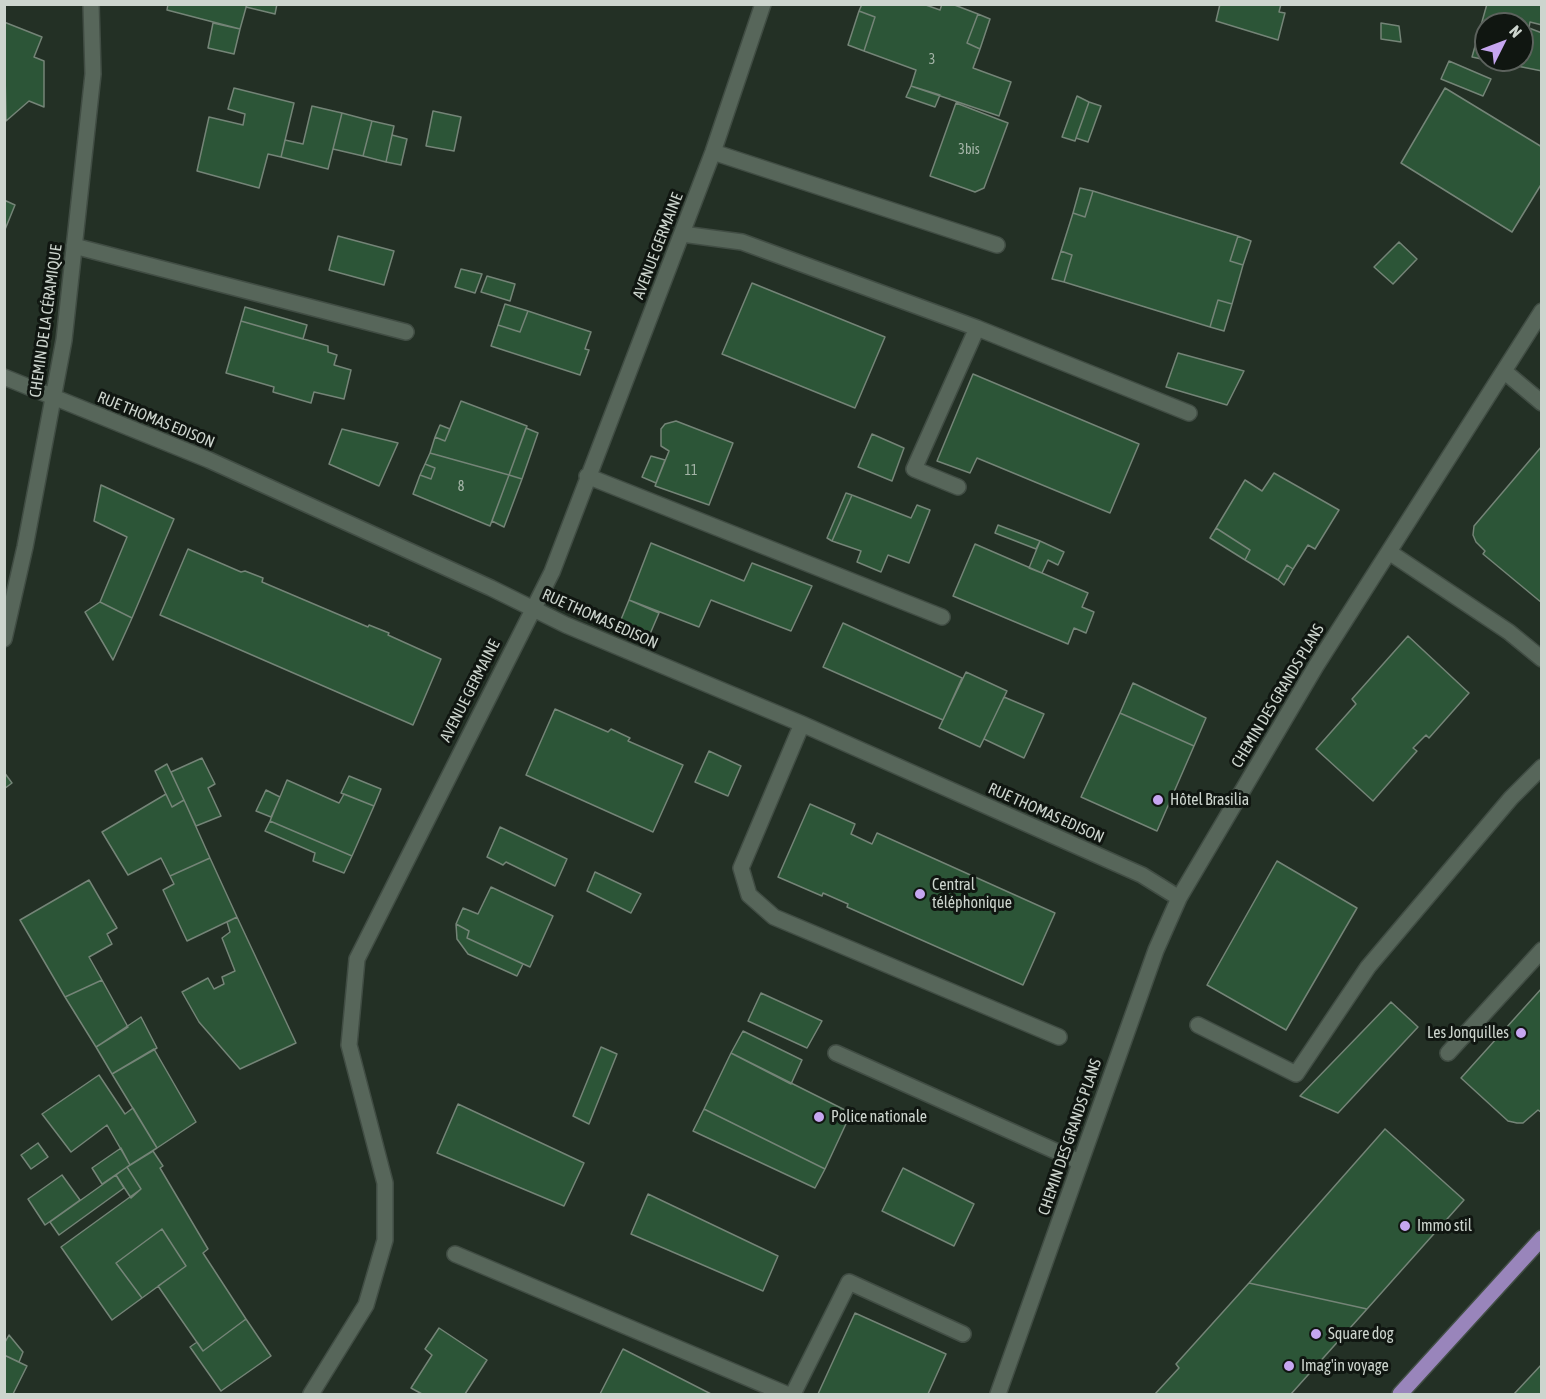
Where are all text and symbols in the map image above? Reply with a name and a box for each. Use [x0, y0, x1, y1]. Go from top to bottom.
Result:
north arrow [1474, 12, 1534, 72]
text: N [1506, 22, 1526, 41]
house number: 3 [929, 52, 935, 68]
house number: 3bis [958, 142, 980, 158]
street label: AVENUE GERMAINE [629, 190, 687, 302]
street label: CHEMIN DE LA CÉRAMIQUE [26, 243, 66, 399]
street label: RUE THOMAS EDISON [94, 388, 218, 452]
house number: 11 [684, 463, 698, 479]
house number: 8 [458, 479, 464, 495]
street label: RUE THOMAS EDISON [539, 585, 661, 653]
street label: CHEMIN DES GRANDS PLANS [1228, 621, 1328, 771]
street label: AVENUE GERMAINE [436, 637, 504, 745]
street label: RUE THOMAS EDISON [985, 779, 1107, 847]
place label: Hôtel Brasilia [1170, 790, 1249, 810]
marker: Hôtel Brasilia [1151, 793, 1165, 807]
place label: Central téléphonique [932, 875, 1012, 913]
marker: Central téléphonique [913, 887, 927, 901]
place label: Les Jonquilles [1427, 1023, 1509, 1043]
marker: Les Jonquilles [1514, 1026, 1528, 1040]
street label: CHEMIN DES GRANDS PLANS [1034, 1056, 1106, 1218]
place label: Police nationale [831, 1107, 927, 1127]
marker: Police nationale [812, 1110, 826, 1124]
place label: Immo stil [1417, 1216, 1472, 1236]
marker: Immo stil [1398, 1219, 1412, 1233]
place label: Square dog [1328, 1324, 1394, 1344]
marker: Square dog [1309, 1327, 1323, 1341]
place label: Imag'in voyage [1301, 1356, 1389, 1376]
marker: Imag'in voyage [1282, 1359, 1296, 1373]

